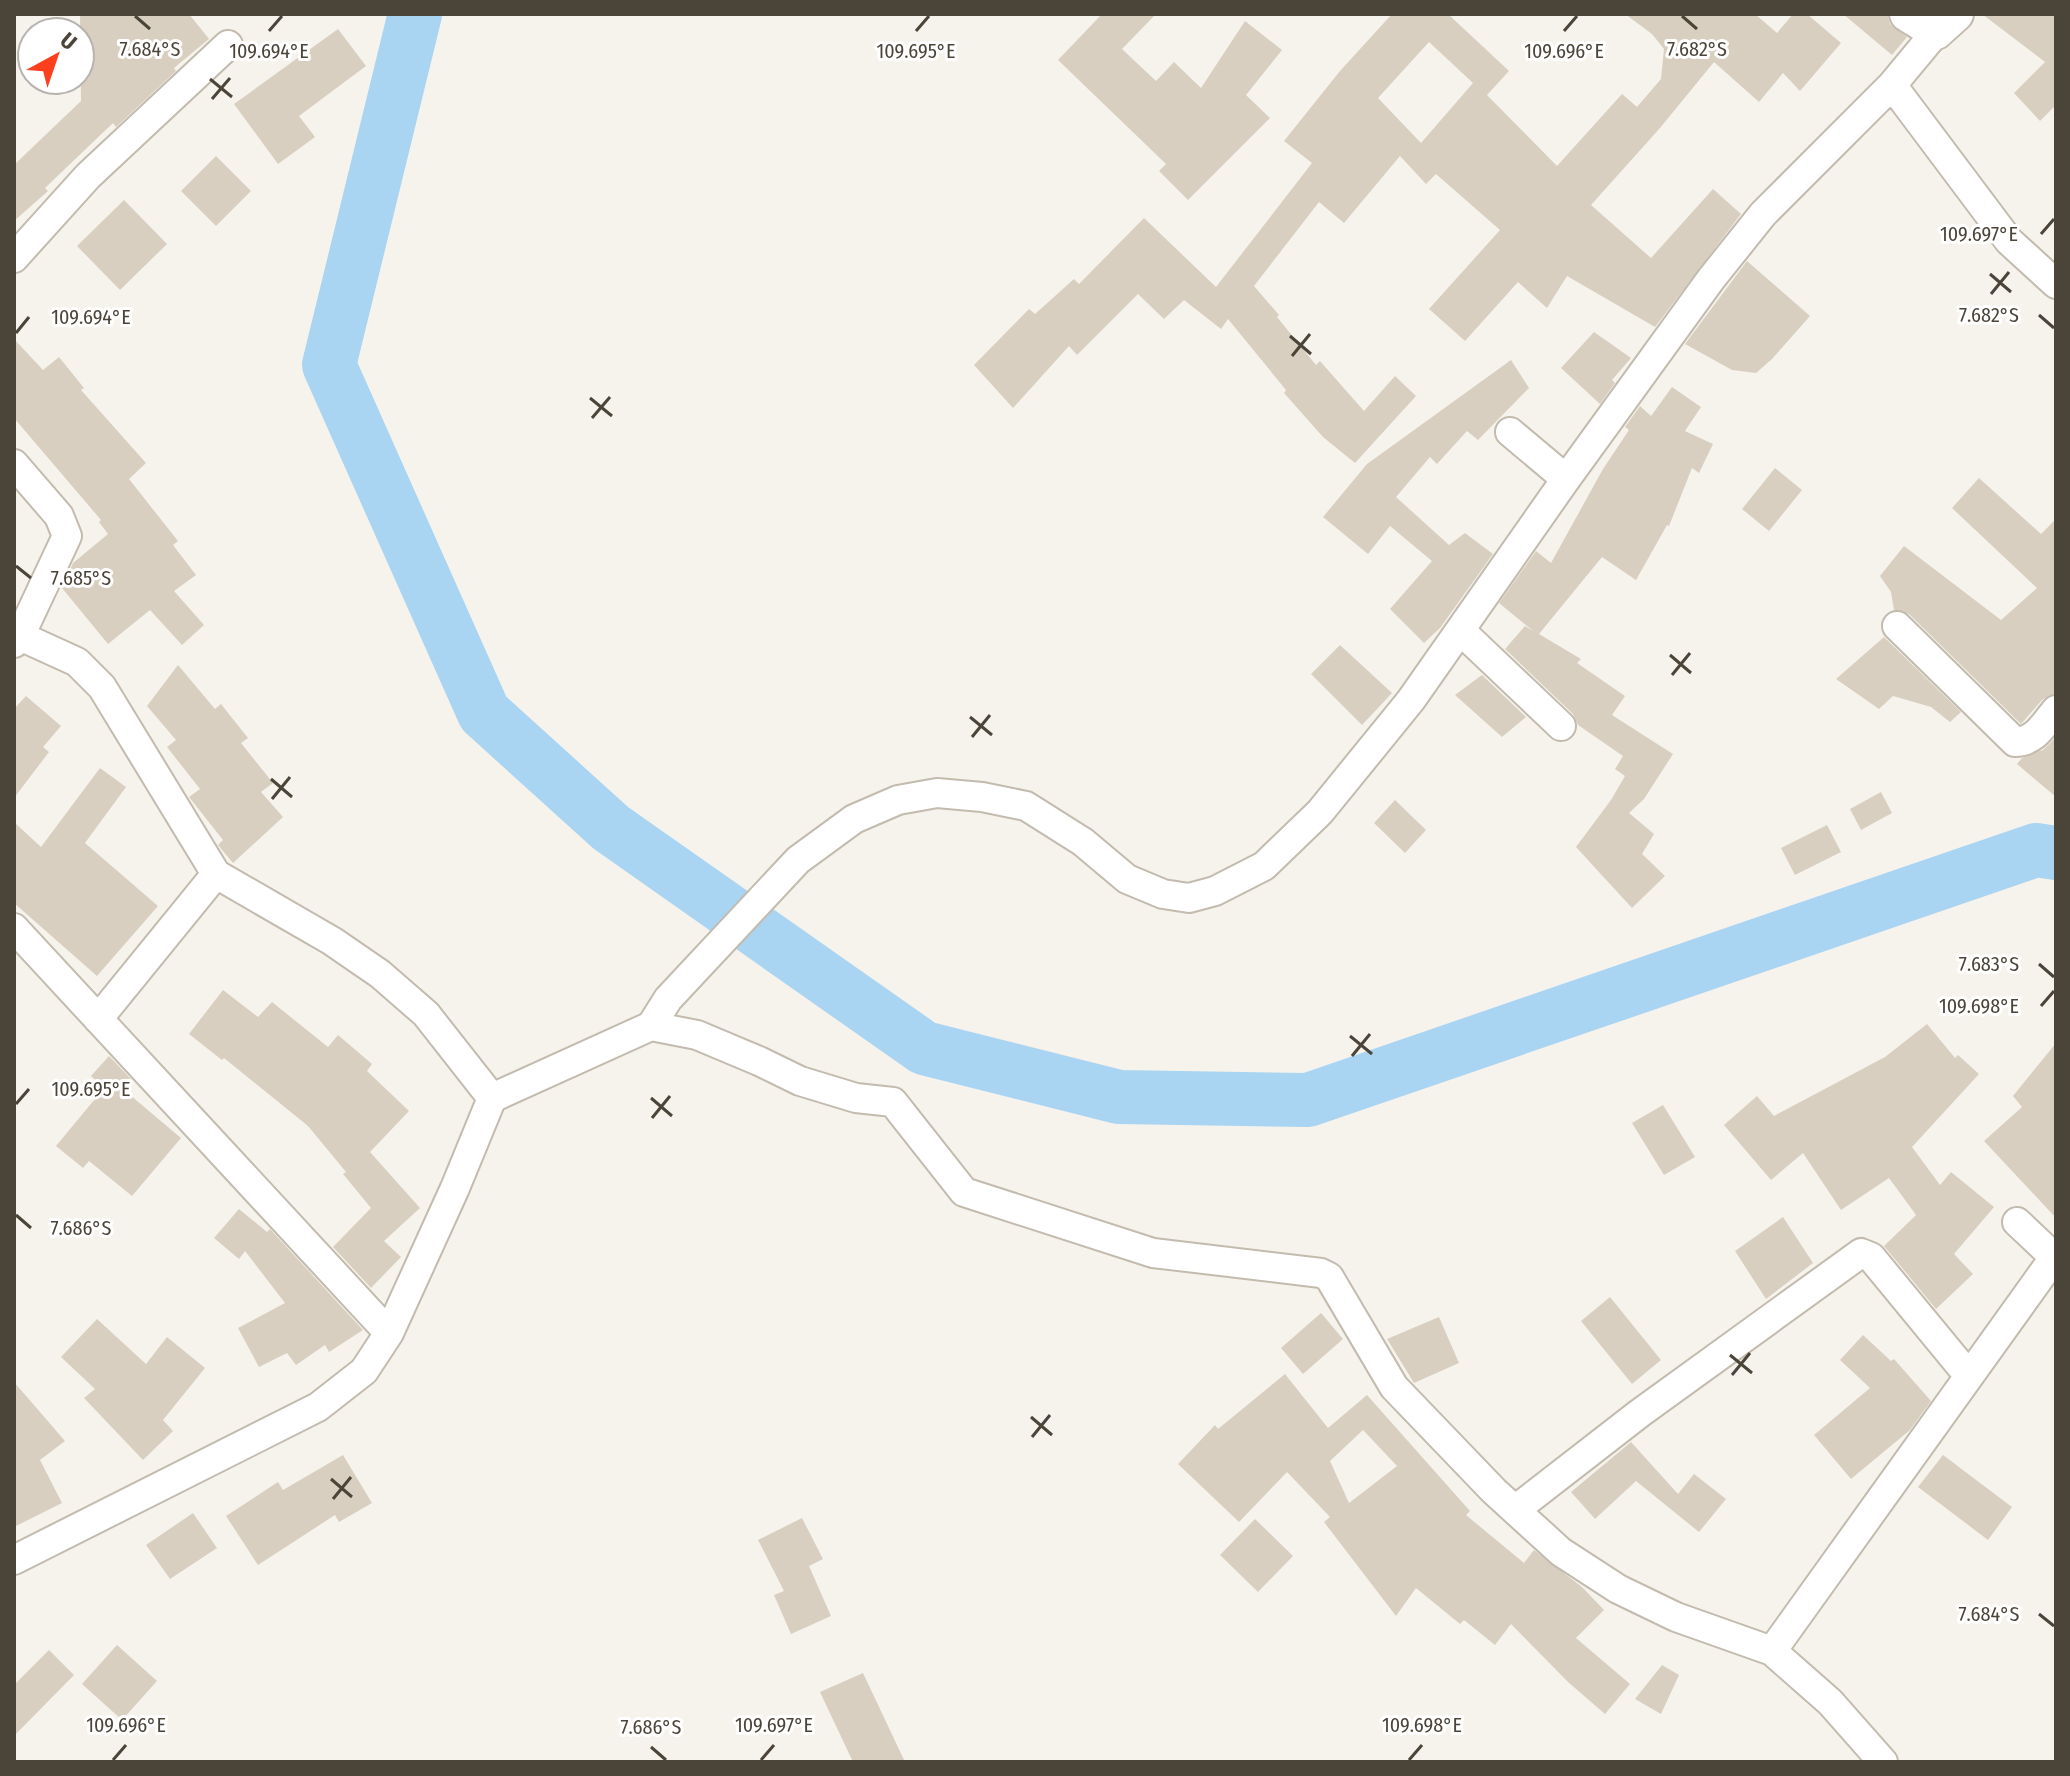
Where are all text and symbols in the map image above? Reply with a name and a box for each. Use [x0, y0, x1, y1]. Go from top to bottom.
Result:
north arrow [16, 16, 96, 96]
text: U [55, 27, 82, 56]
text: 7.684°S [119, 37, 181, 61]
text: 7.682°S [1667, 37, 1727, 61]
text: 109.694°E [229, 39, 309, 63]
text: 109.695°E [877, 39, 955, 63]
text: 109.696°E [1524, 39, 1604, 63]
text: 109.697°E [1940, 222, 2018, 246]
text: 7.682°S [1959, 303, 2019, 327]
text: 109.694°E [51, 305, 131, 329]
text: 7.685°S [51, 566, 111, 590]
text: 7.683°S [1959, 952, 2019, 976]
text: 109.698°E [1939, 994, 2019, 1018]
text: 109.695°E [52, 1077, 130, 1101]
text: 7.686°S [50, 1216, 112, 1240]
text: 7.684°S [1958, 1602, 2020, 1626]
text: 109.696°E [86, 1713, 166, 1737]
text: 109.697°E [735, 1713, 813, 1737]
text: 109.698°E [1382, 1713, 1462, 1737]
text: 7.686°S [620, 1715, 682, 1739]

